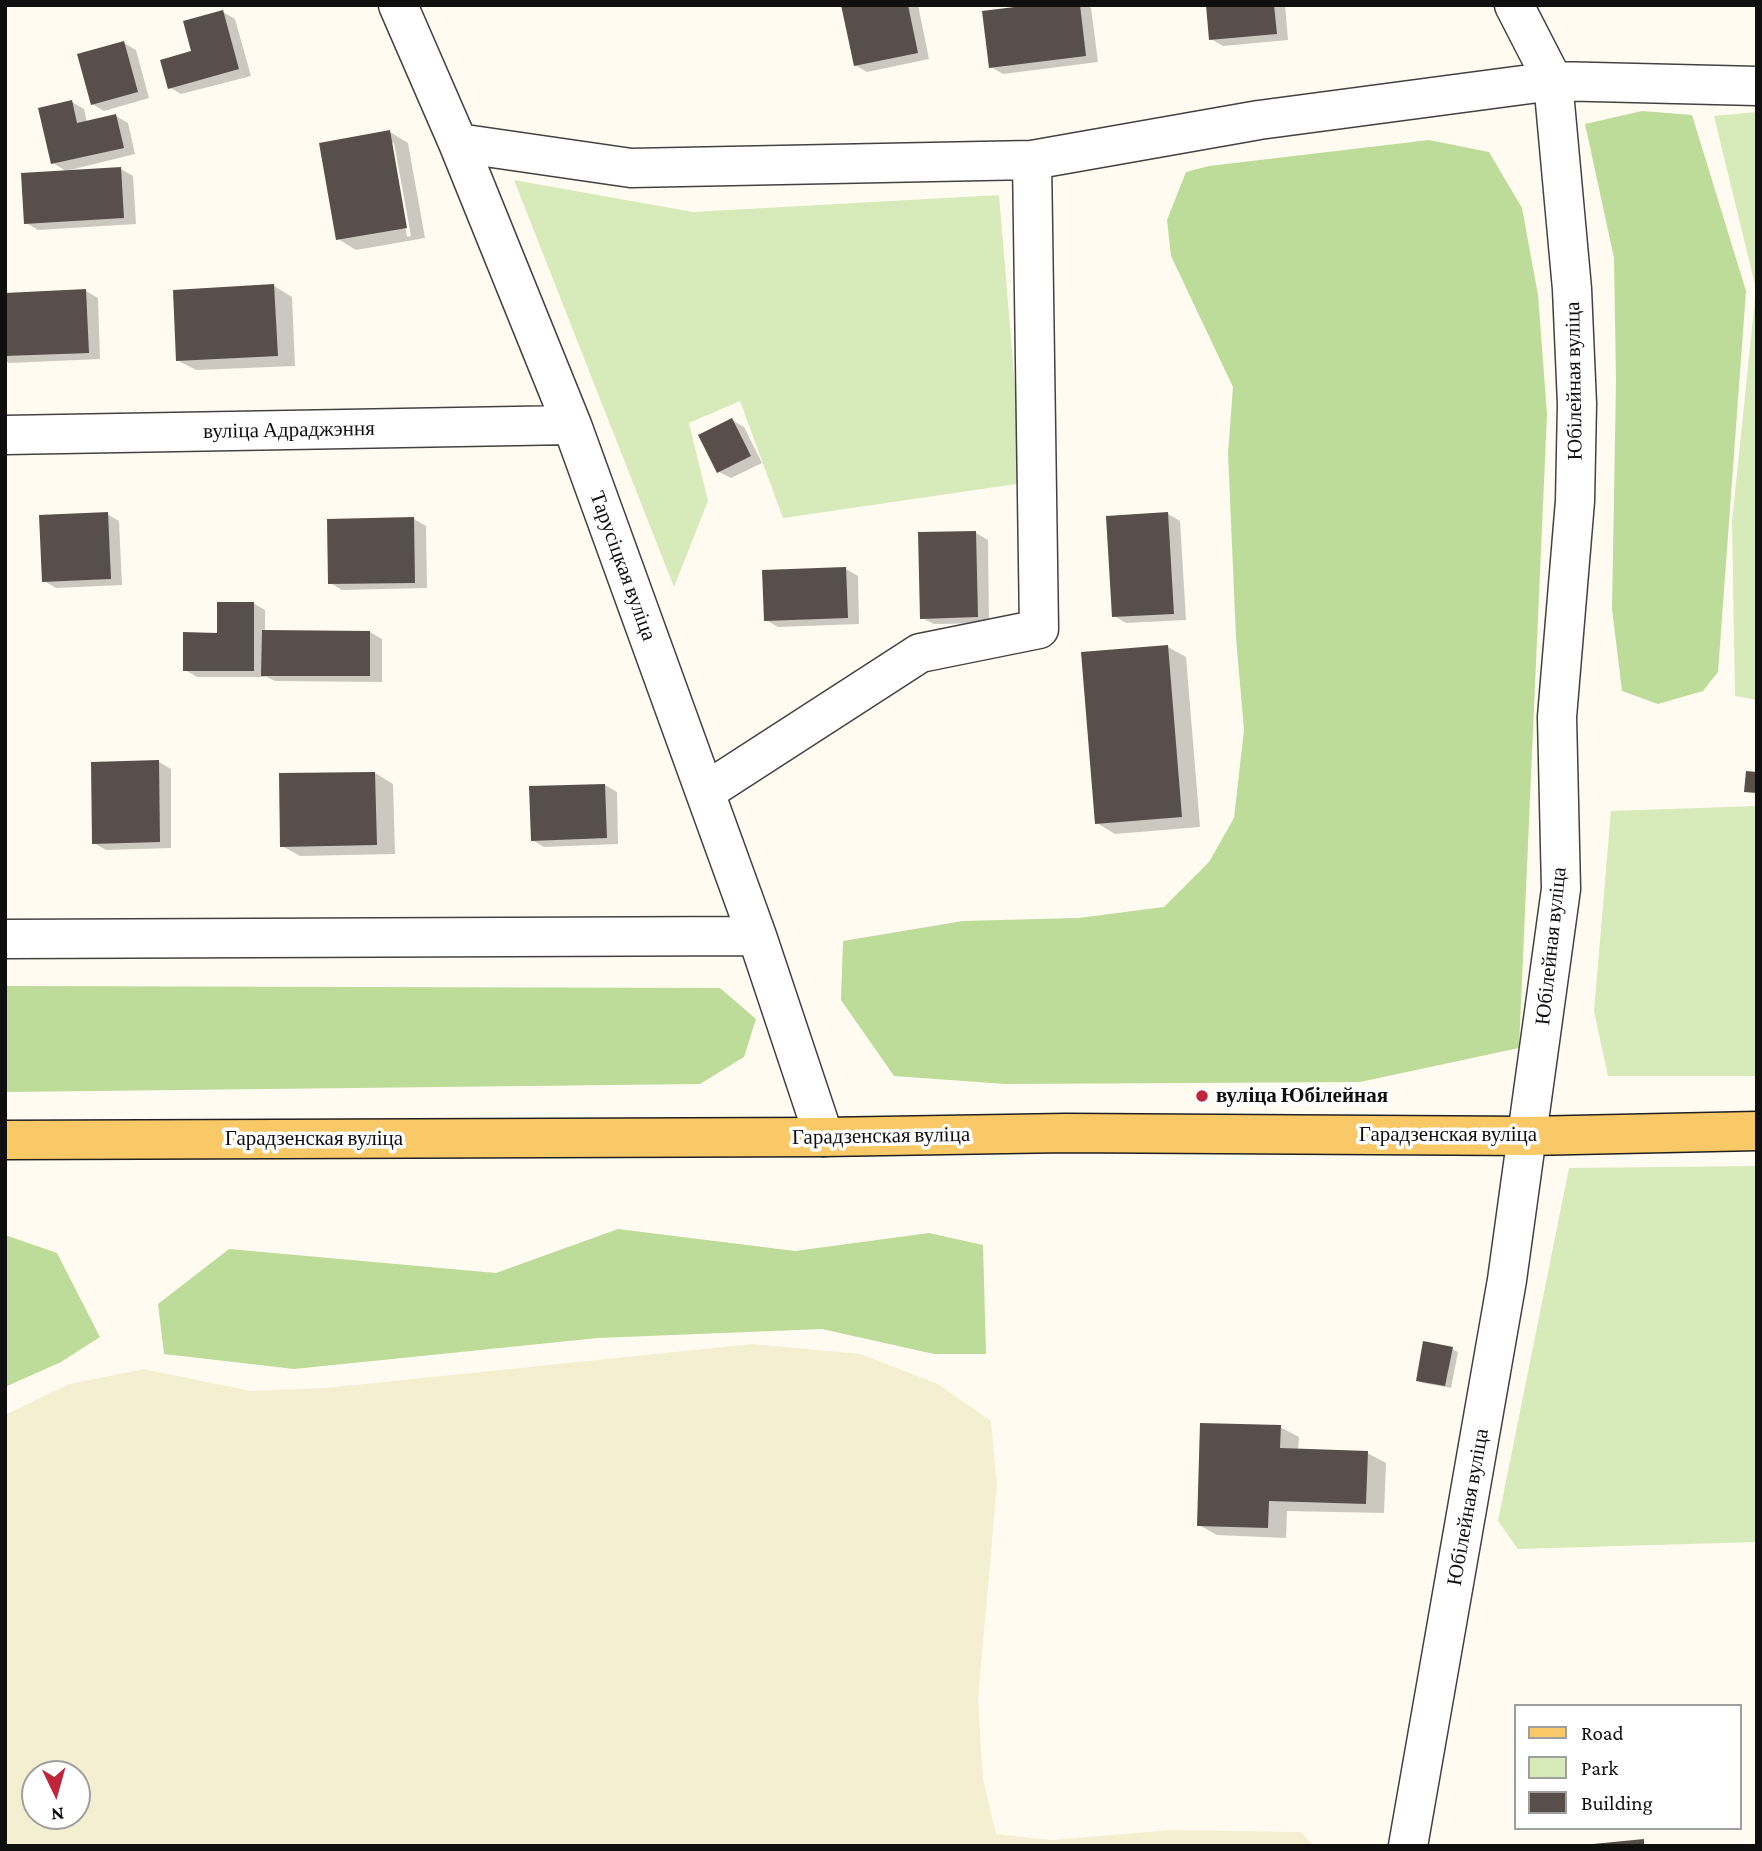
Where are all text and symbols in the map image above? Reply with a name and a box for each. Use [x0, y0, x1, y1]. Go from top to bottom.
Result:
street label: Юбілейная вуліца [1560, 301, 1588, 461]
street label: вуліца Адраджэння [203, 416, 375, 444]
street label: Тарусіцкая вуліца [584, 488, 662, 644]
street label: Юбілейная вуліца [1530, 866, 1572, 1026]
place label: вуліца Юбілейная [1216, 1083, 1388, 1109]
marker: вуліца Юбілейная [1194, 1088, 1210, 1104]
street label: Гарадзенская вуліца [792, 1122, 970, 1150]
street label: Гарадзенская вуліца [1359, 1122, 1537, 1148]
street label: Гарадзенская вуліца [225, 1126, 403, 1152]
street label: Юбілейная вуліца [1442, 1427, 1494, 1587]
legend [1514, 1704, 1741, 1830]
text: Road [1581, 1721, 1624, 1745]
text: Park [1581, 1756, 1618, 1780]
north arrow [21, 1760, 91, 1830]
text: Building [1581, 1791, 1653, 1815]
text: N [50, 1803, 65, 1825]

